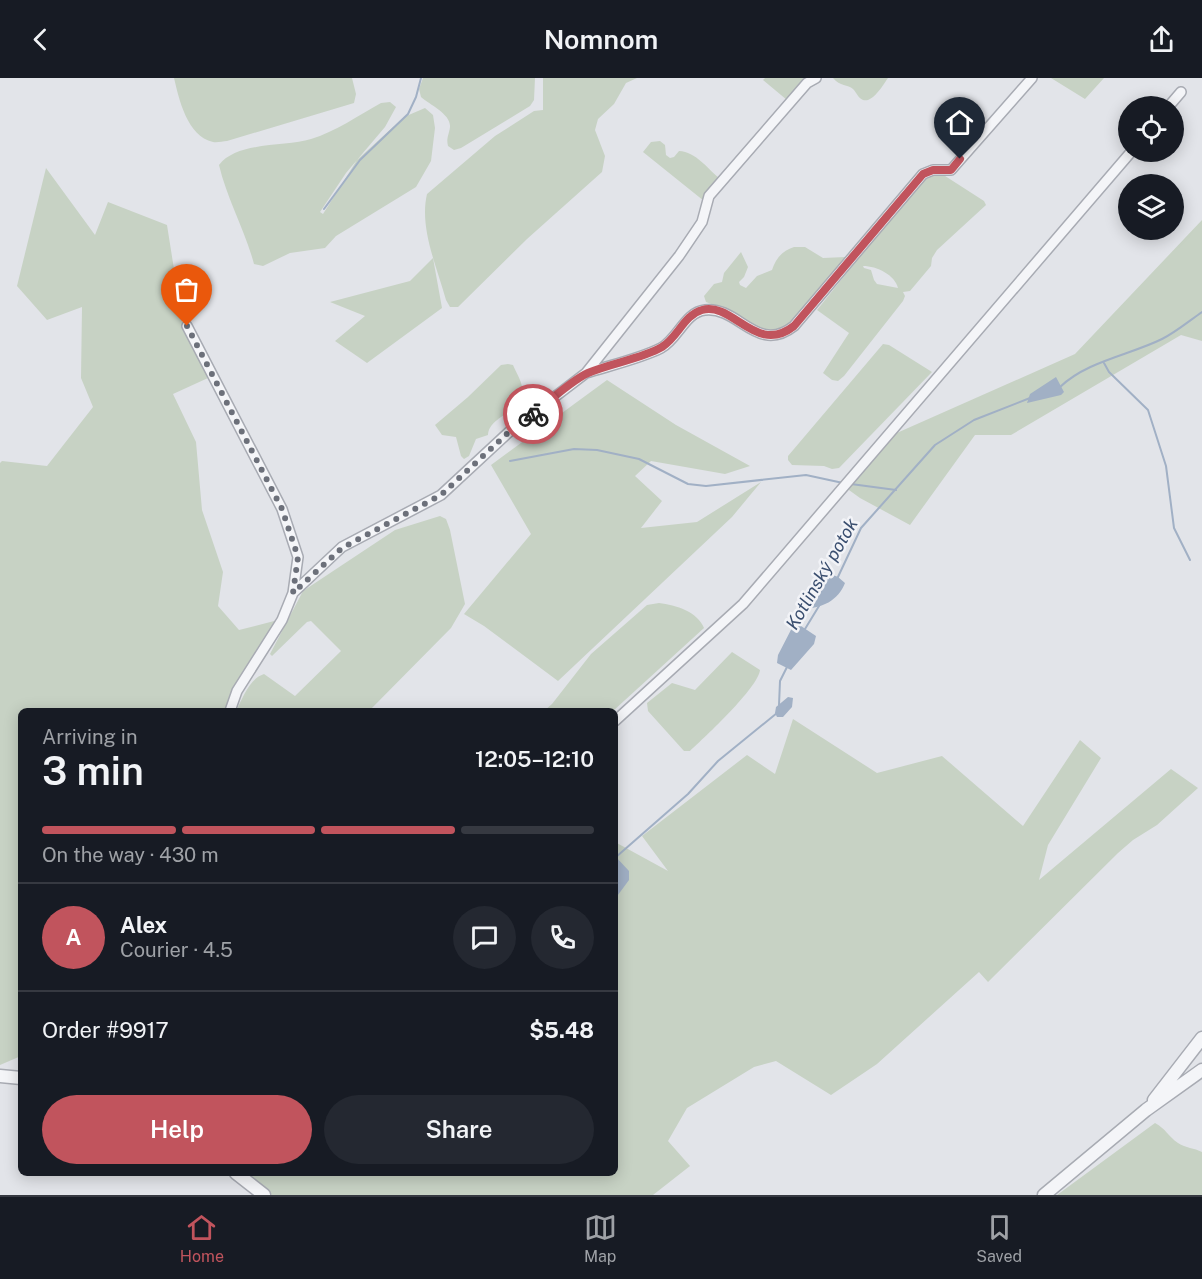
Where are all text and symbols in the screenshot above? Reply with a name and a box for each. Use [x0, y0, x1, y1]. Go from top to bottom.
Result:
icon: back [24, 23, 57, 56]
text: Nomnom [544, 23, 658, 55]
icon: share [1145, 23, 1178, 56]
map controls [1118, 96, 1184, 240]
button: locate [1118, 96, 1184, 162]
pin [934, 97, 985, 159]
icon: home [943, 106, 976, 139]
button: layers [1118, 174, 1184, 240]
pin [161, 264, 212, 326]
icon: bag [170, 273, 203, 306]
courier [503, 384, 563, 444]
icon: bike [517, 398, 550, 431]
water label: Kotlinský potok [781, 514, 862, 633]
text: Arriving in [42, 725, 137, 749]
text: 12:05–12:10 [475, 746, 594, 772]
text: 3 min [42, 748, 144, 794]
text: On the way · 430 m [42, 843, 219, 867]
button: chat [453, 906, 516, 969]
button: phone [531, 906, 594, 969]
text: Alex [120, 912, 167, 938]
text: A [66, 924, 81, 950]
text: Courier · 4.5 [120, 938, 233, 962]
text: Order #9917 [42, 1017, 169, 1043]
text: $5.48 [529, 1017, 594, 1043]
button: Help [42, 1095, 312, 1164]
button: Share [324, 1095, 594, 1164]
tab: Home [180, 1211, 224, 1266]
tab: Map [584, 1211, 617, 1266]
tab: Saved [976, 1211, 1022, 1266]

